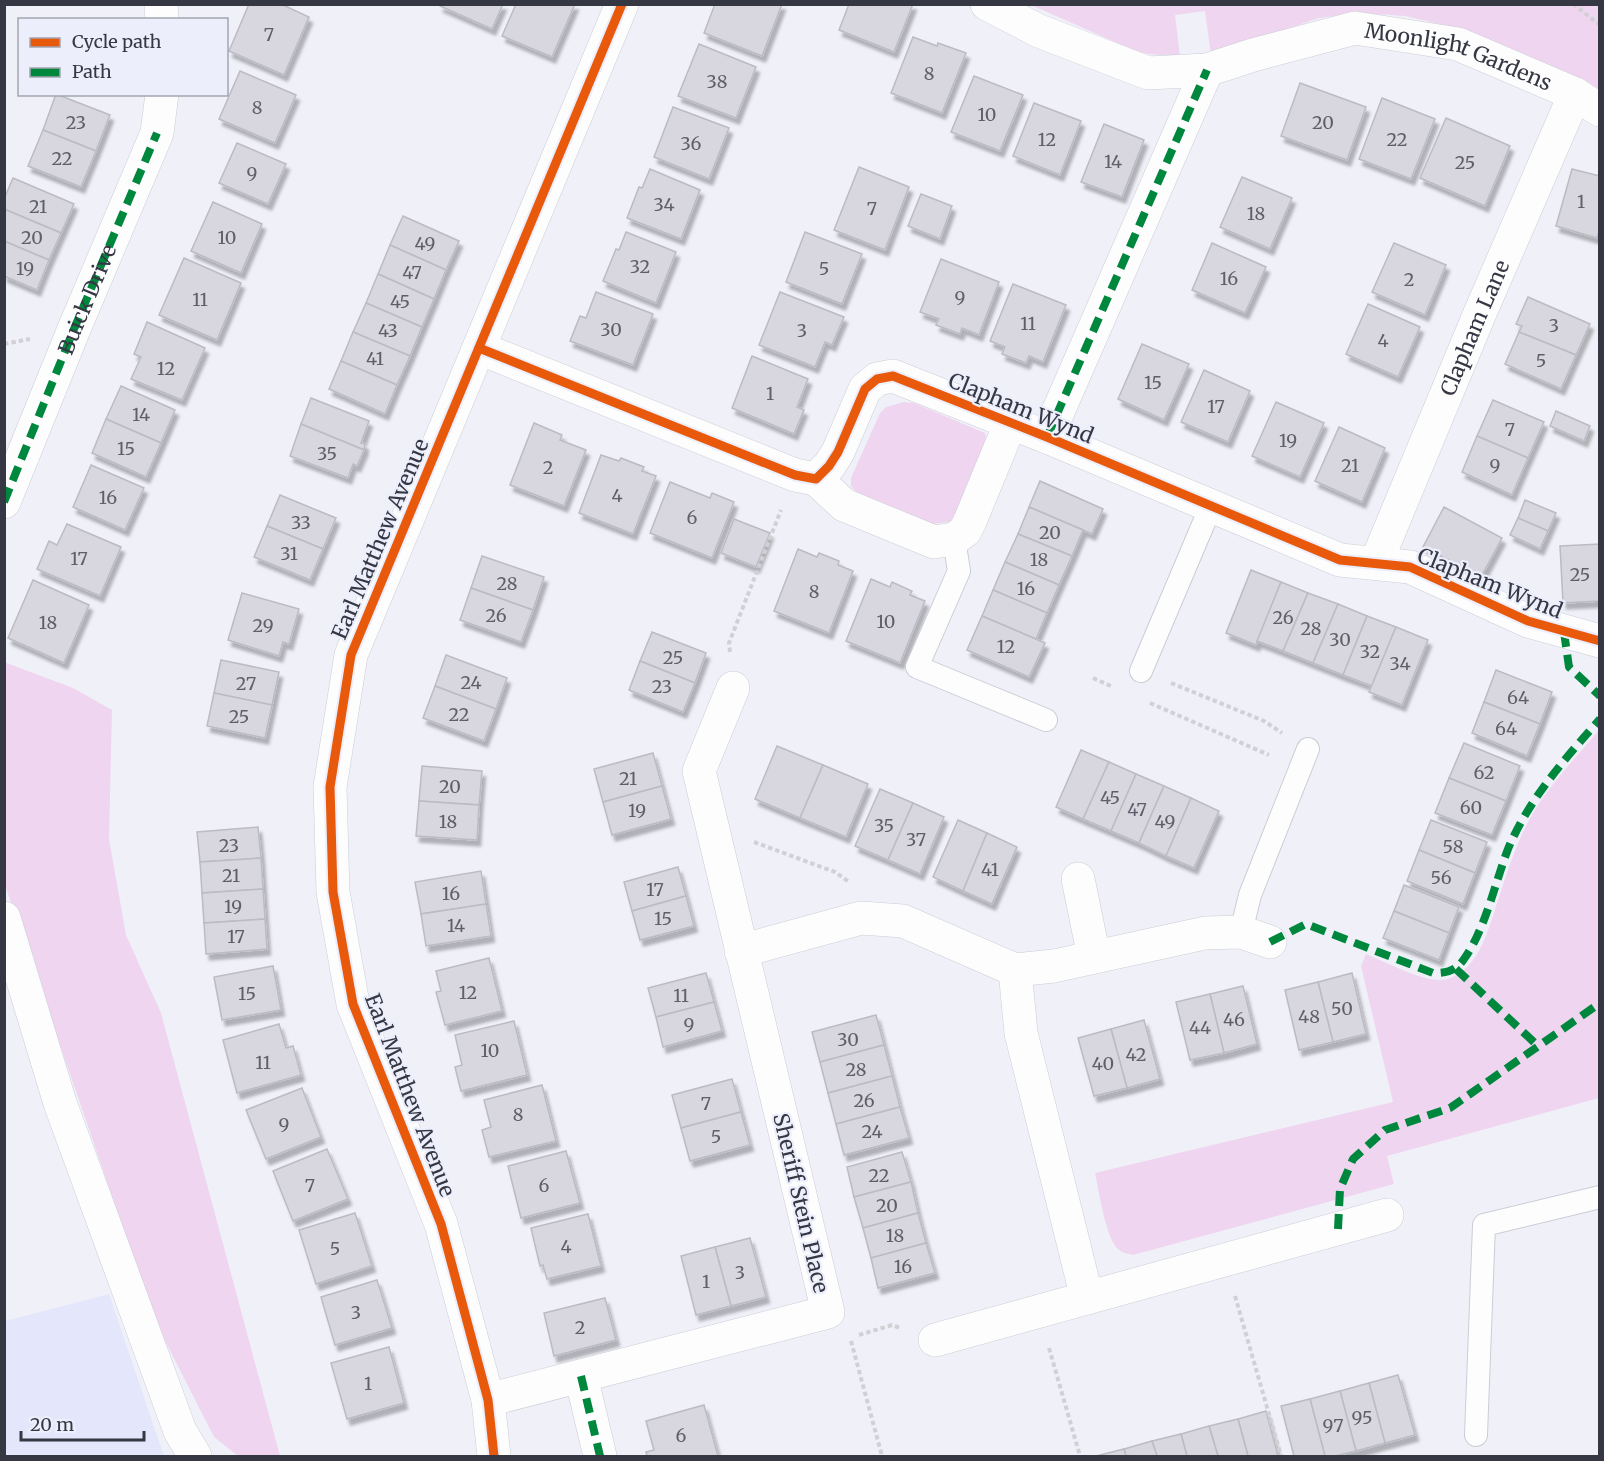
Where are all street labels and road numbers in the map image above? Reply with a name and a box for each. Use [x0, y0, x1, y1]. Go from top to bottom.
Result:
street label: Moonlight Gardens [1363, 16, 1556, 96]
street label: Buick Drive [52, 240, 122, 358]
street label: Clapham Lane [1434, 256, 1515, 400]
street label: Clapham Wynd [944, 367, 1098, 450]
street label: Earl Matthew Avenue [325, 435, 435, 643]
street label: Clapham Wynd [1413, 542, 1567, 625]
street label: Earl Matthew Avenue [359, 990, 461, 1200]
street label: Sheriff Stein Place [767, 1110, 835, 1296]

